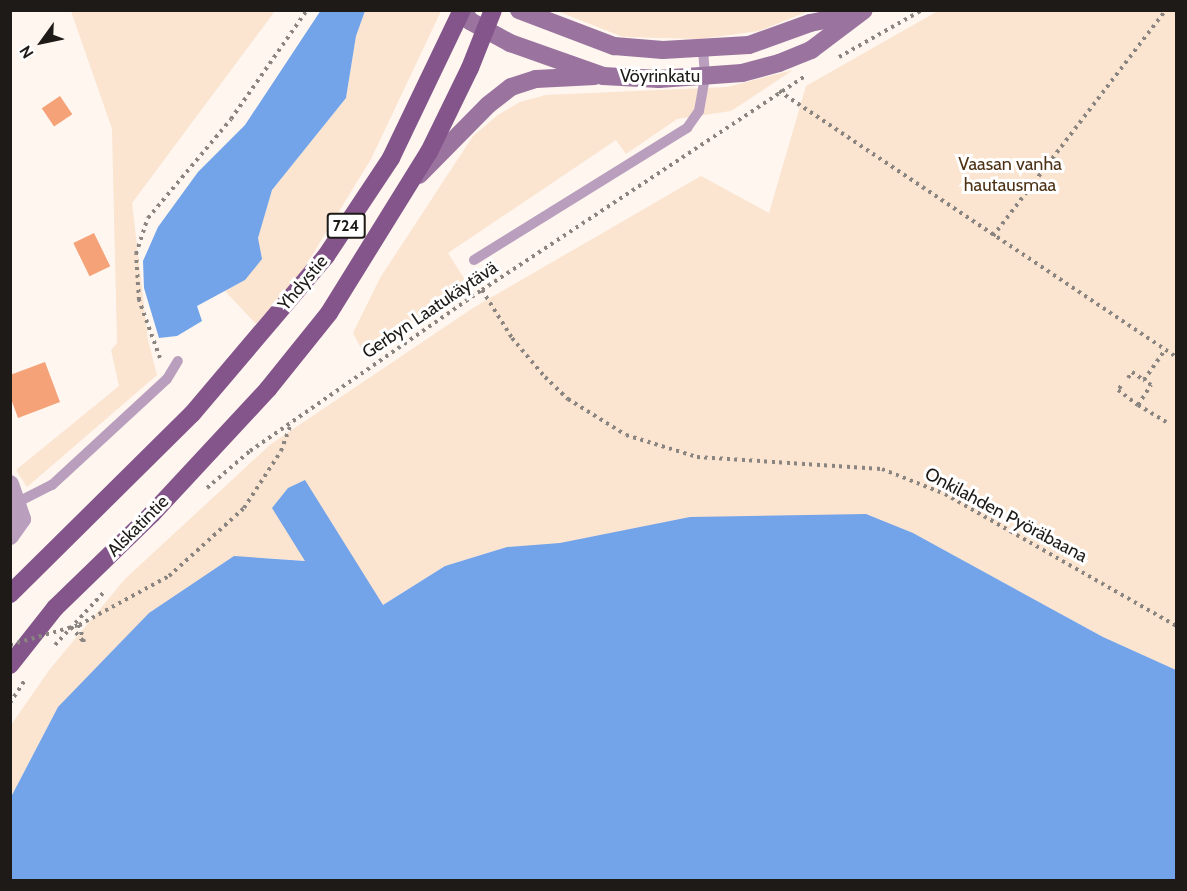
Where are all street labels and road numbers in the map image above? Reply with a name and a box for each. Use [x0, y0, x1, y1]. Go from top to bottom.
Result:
street label: Vöyrinkatu [620, 65, 700, 87]
road number: 724 [326, 213, 366, 239]
street label: Yhdystie [274, 251, 332, 315]
street label: Gerbyn Laatukäytävä [358, 257, 502, 363]
street label: Onkilahden Pyöräbaana [921, 463, 1091, 567]
street label: Alskatintie [103, 491, 173, 561]

